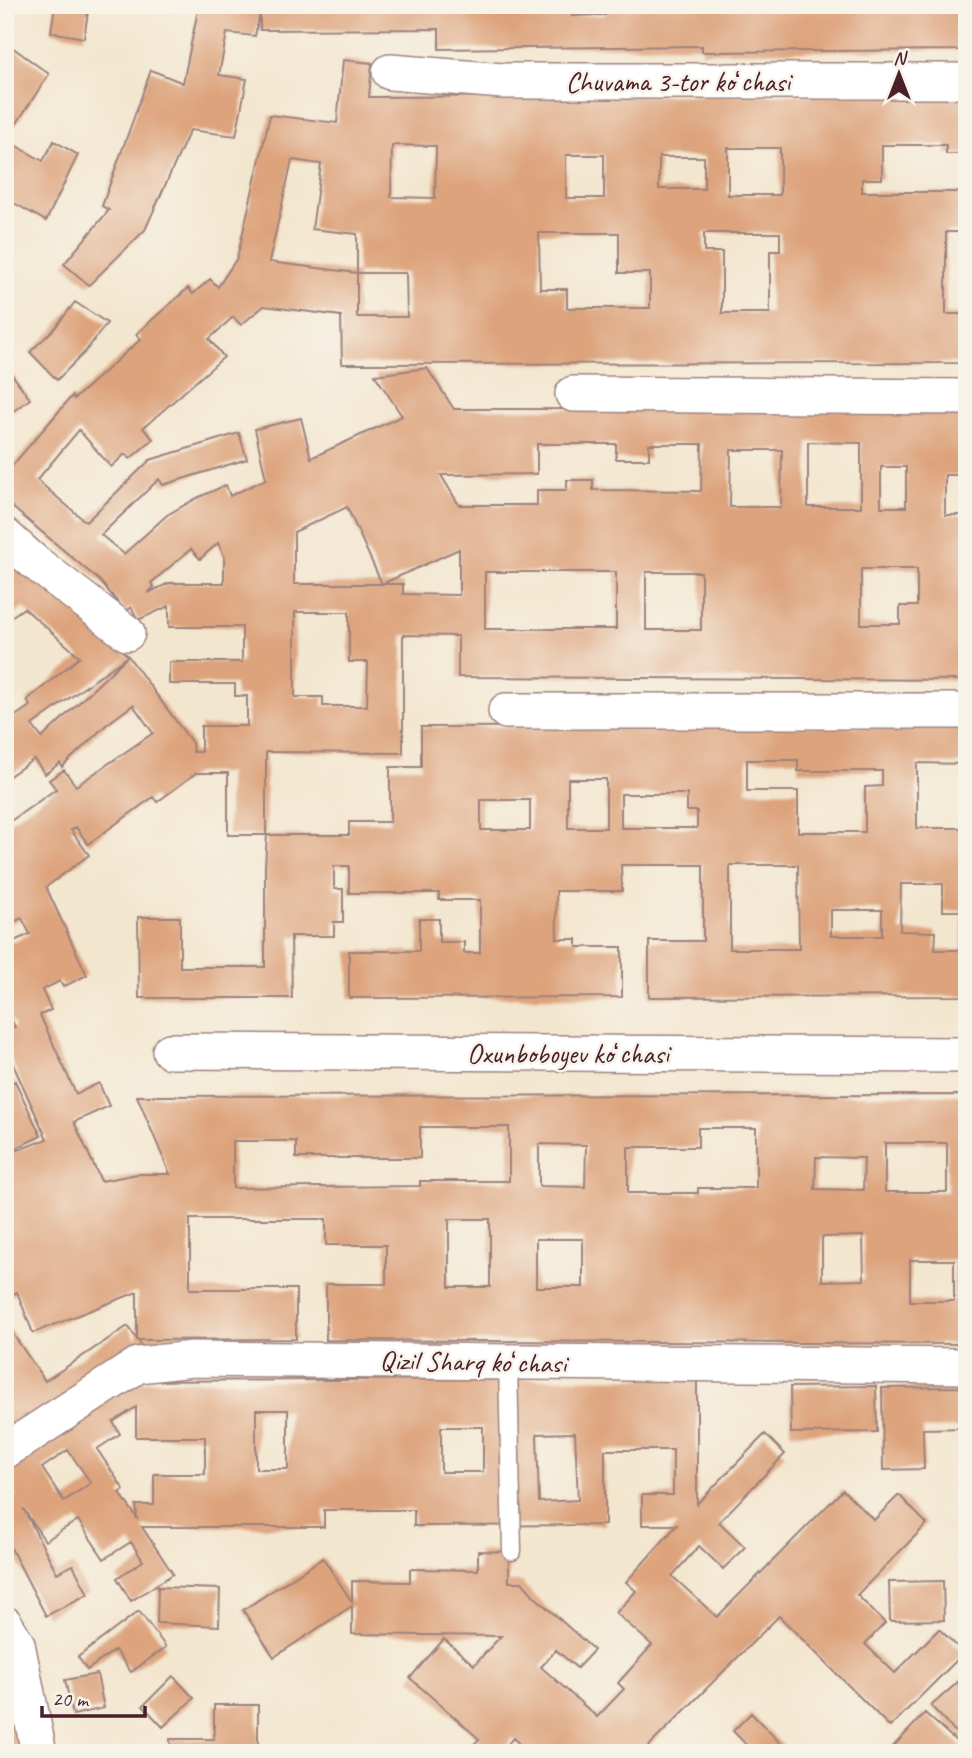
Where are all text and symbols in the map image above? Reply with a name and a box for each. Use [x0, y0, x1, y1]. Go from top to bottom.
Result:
north arrow [864, 38, 934, 108]
text: N [893, 46, 908, 70]
street label: Chuvama 3-tor koʻchasi [566, 64, 794, 99]
street label: Oxunboboyev koʻchasi [467, 1036, 673, 1071]
street label: Qizil Sharq koʻchasi [379, 1342, 570, 1381]
scale bar [42, 1674, 145, 1718]
text: 20 m [52, 1686, 90, 1712]

